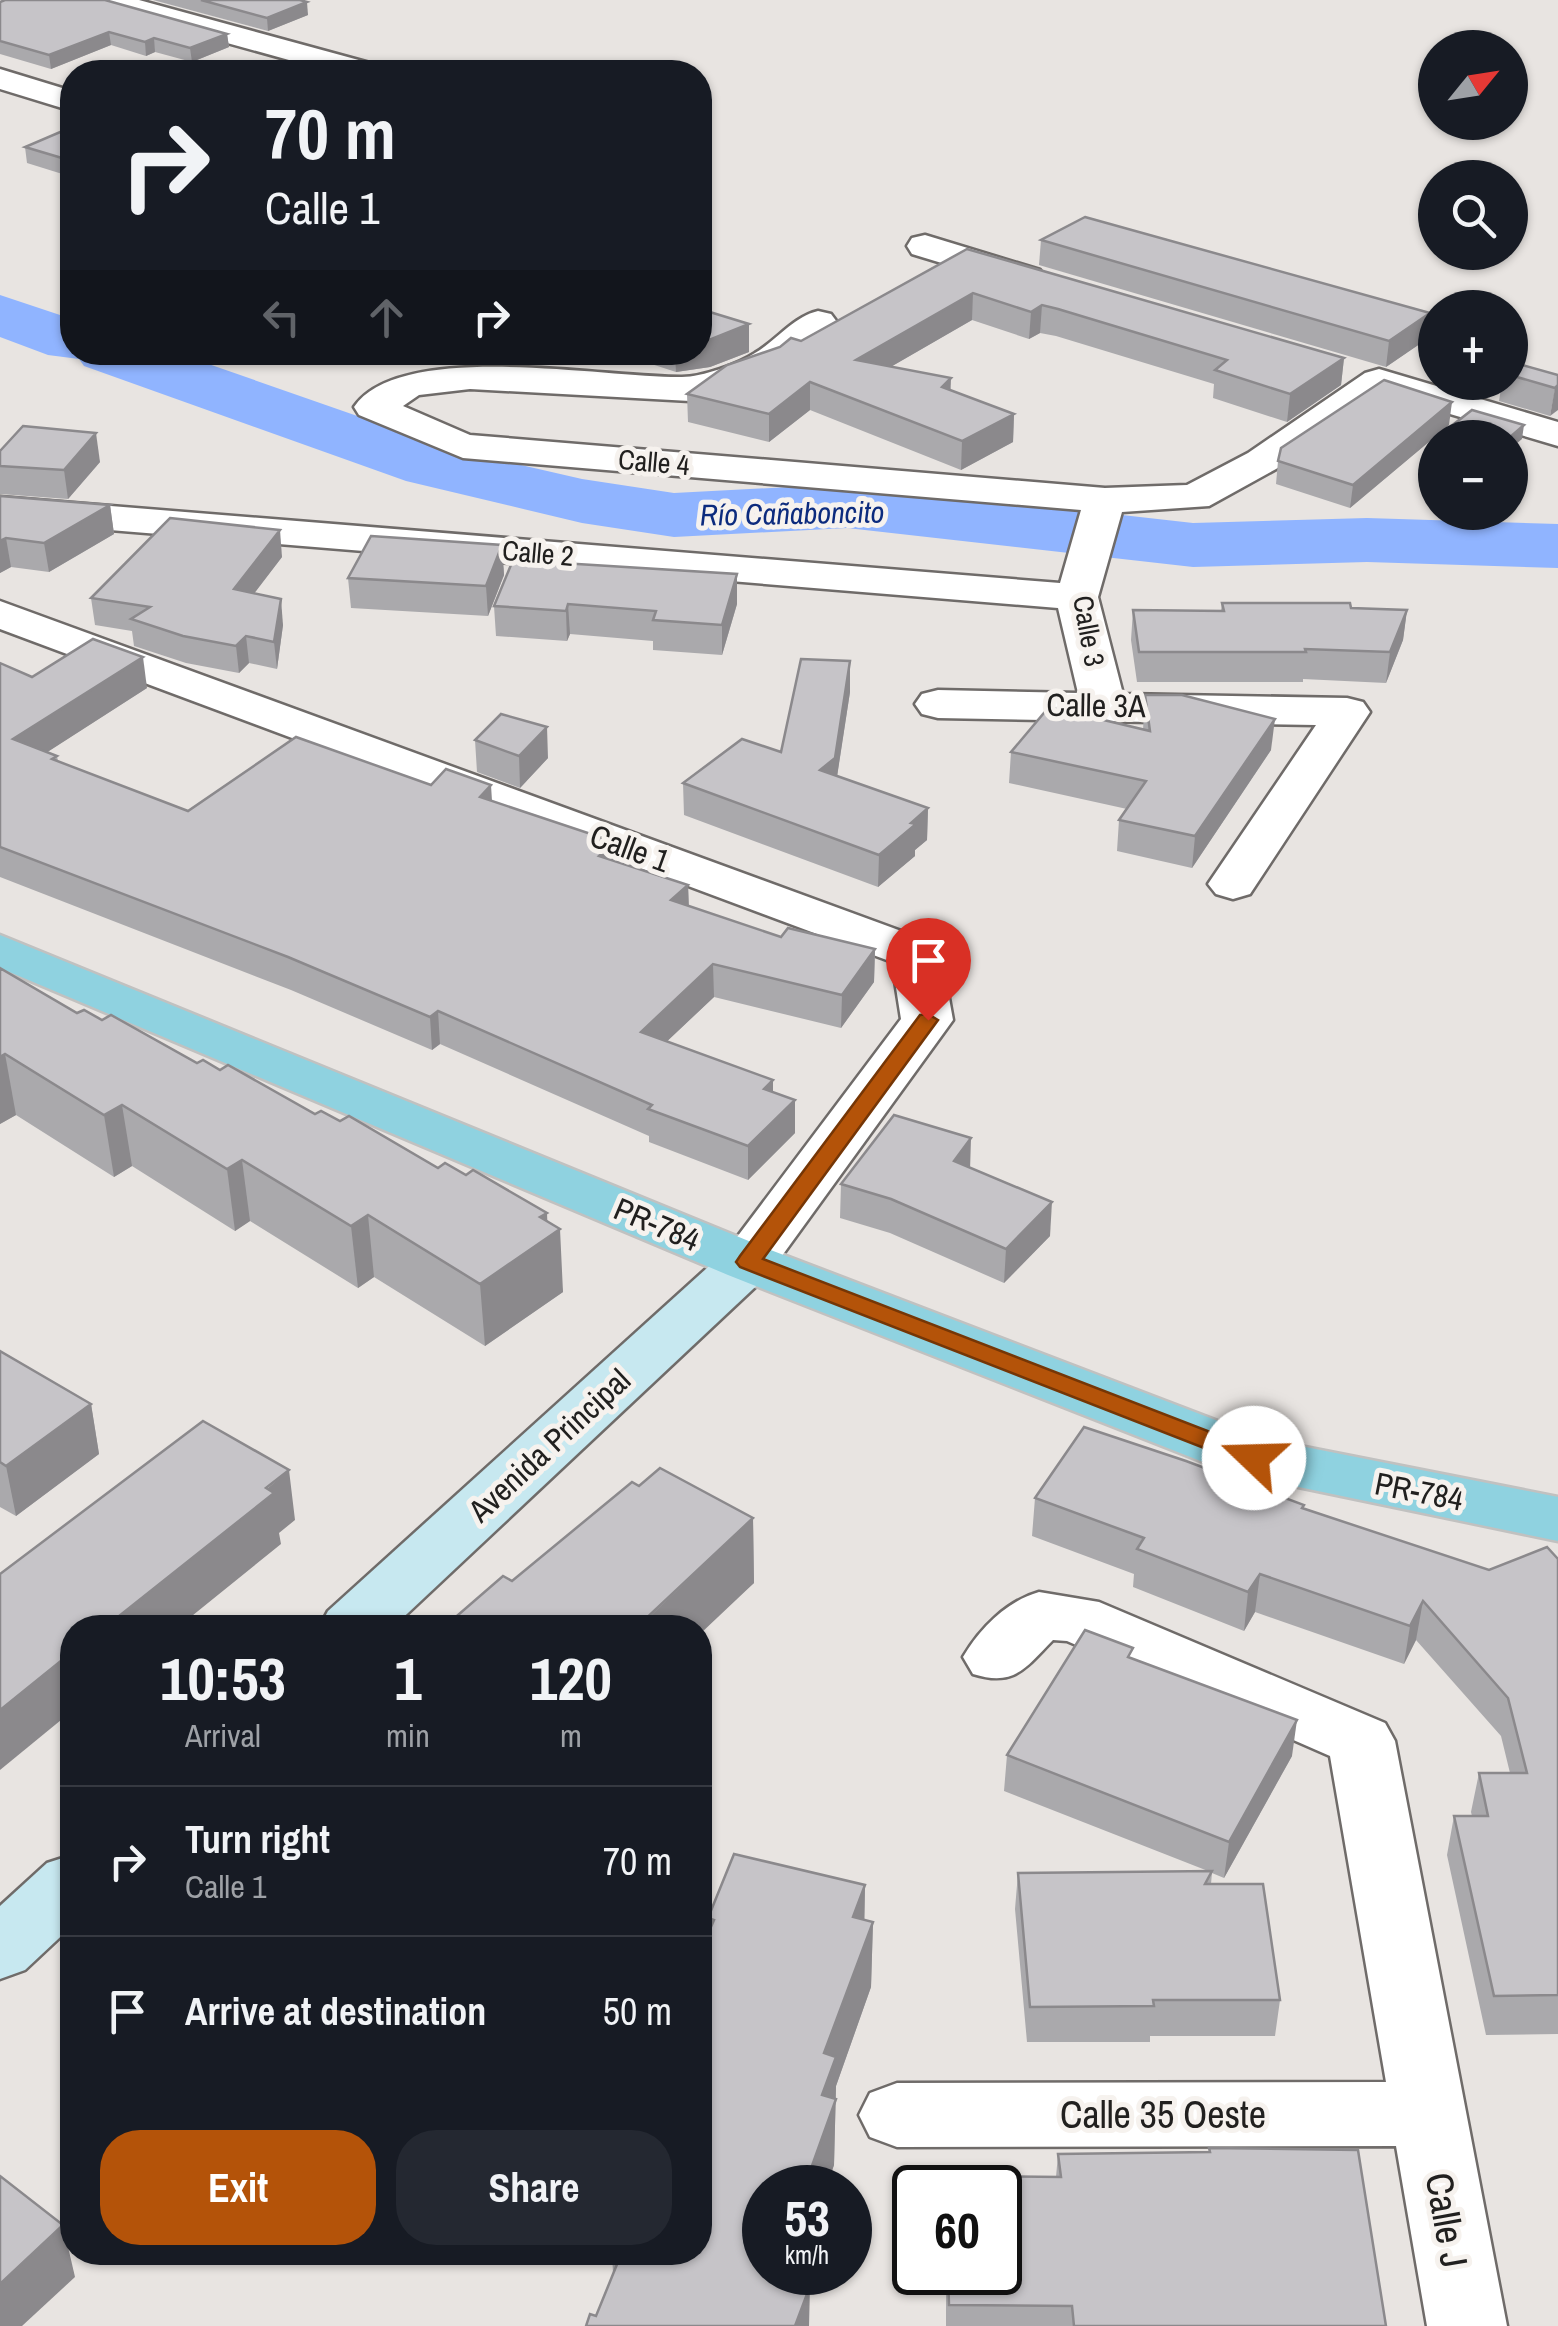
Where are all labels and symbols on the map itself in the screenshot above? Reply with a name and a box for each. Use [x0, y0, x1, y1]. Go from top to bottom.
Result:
north arrow [1418, 30, 1528, 140]
street label: Calle 4 [617, 440, 691, 484]
water label: Río Cañaboncito [699, 491, 885, 535]
street label: Calle 2 [501, 531, 575, 575]
street label: Calle 3 [1064, 593, 1114, 669]
street label: Calle 3A [1046, 683, 1146, 727]
street label: Calle 1 [584, 814, 676, 882]
pin [886, 918, 971, 1021]
street label: PR-784 [608, 1187, 706, 1261]
street label: Avenida Principal [458, 1359, 639, 1532]
position arrow [1202, 1406, 1306, 1510]
street label: PR-784 [1371, 1461, 1467, 1521]
street label: Calle 35 Oeste [1060, 2089, 1266, 2140]
speed limit sign: 60 [892, 2165, 1022, 2295]
street label: Calle J [1414, 2169, 1480, 2271]

